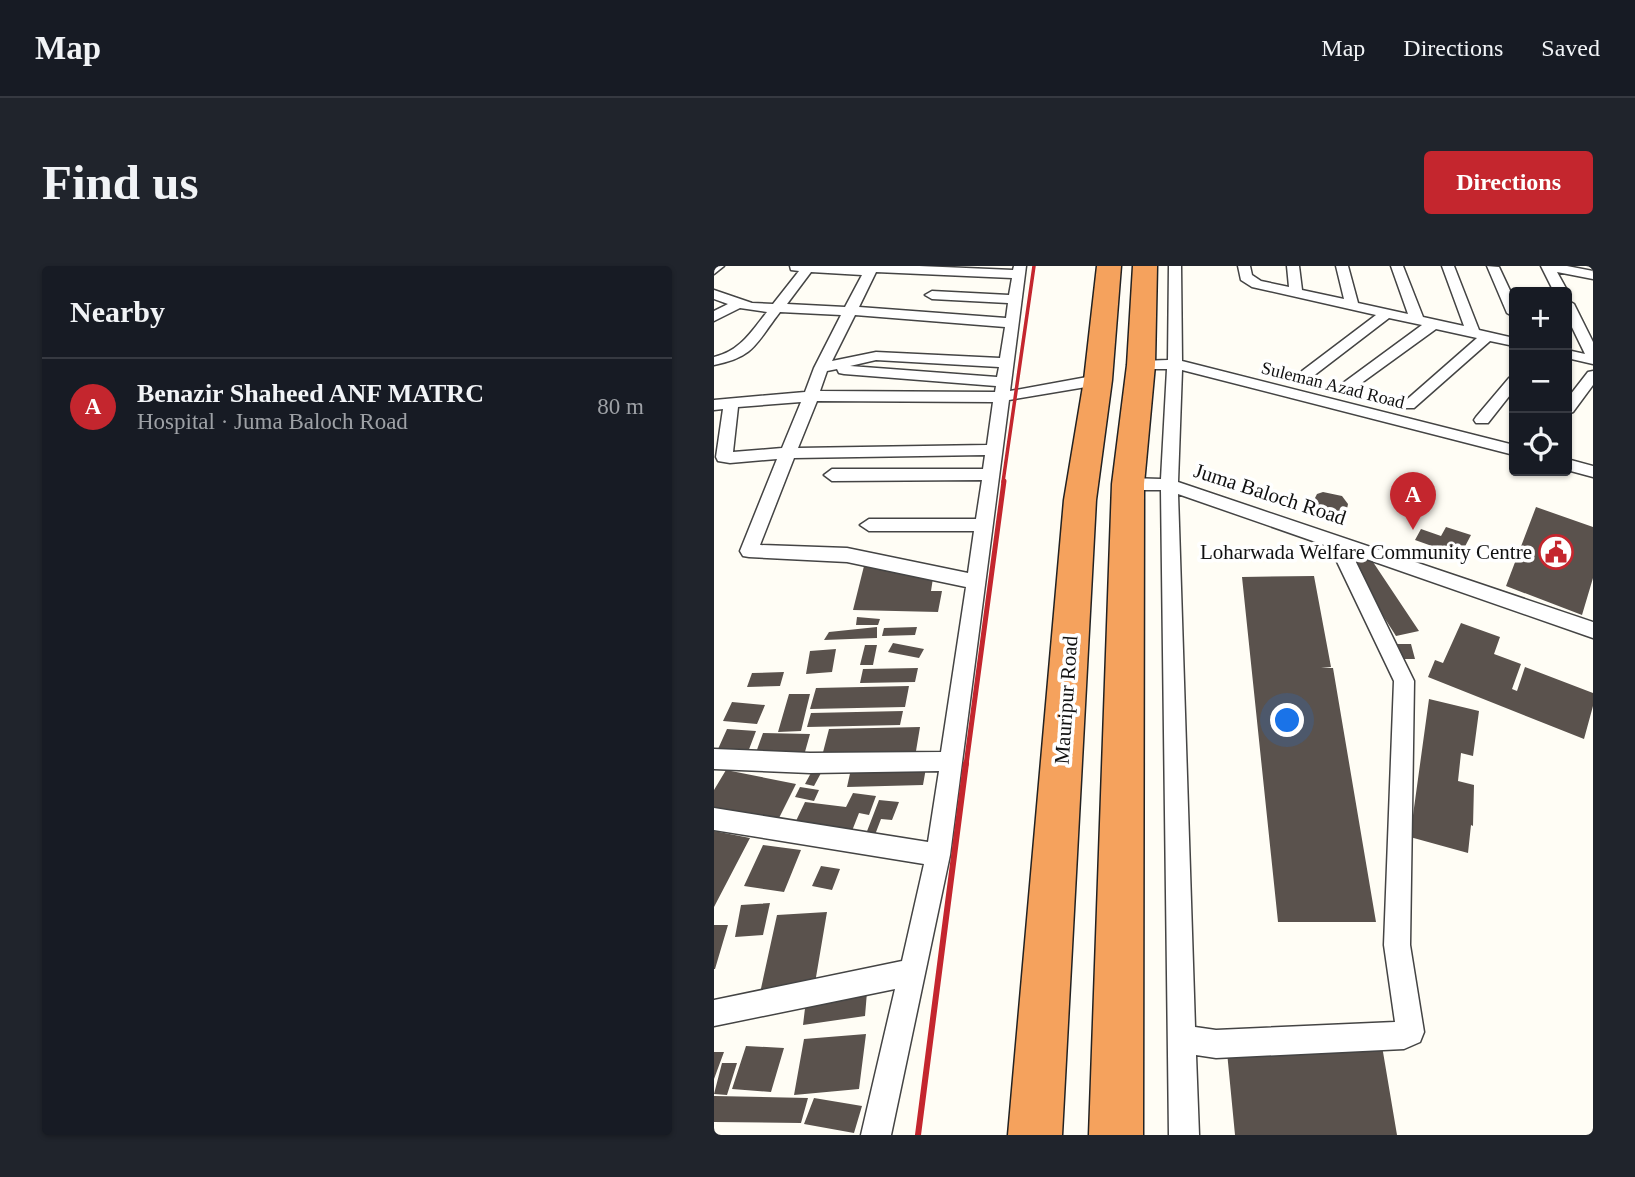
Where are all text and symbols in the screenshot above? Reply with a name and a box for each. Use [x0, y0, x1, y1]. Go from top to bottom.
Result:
text: Map [35, 30, 101, 66]
text: Map [1321, 35, 1365, 61]
text: Directions [1403, 35, 1503, 61]
text: Saved [1541, 35, 1600, 61]
button: Directions [1424, 151, 1593, 214]
text: Find us [42, 155, 199, 210]
map controls [1509, 287, 1572, 476]
button: + [1509, 287, 1572, 350]
text: Nearby [70, 295, 165, 328]
button: − [1509, 350, 1572, 413]
street label: Suleman Azad Road [1259, 358, 1407, 412]
text: Benazir Shaheed ANF MATRC [137, 379, 484, 408]
text: A [85, 394, 101, 419]
text: 80 m [597, 394, 644, 419]
text: Hospital · Juma Baloch Road [137, 409, 408, 434]
button: locate [1509, 413, 1572, 476]
street label: Juma Baloch Road [1191, 458, 1350, 530]
pin: A [1390, 472, 1436, 530]
public building icon: Loharwada Welfare Community Centre [1537, 533, 1575, 571]
place label: Loharwada Welfare Community Centre [1200, 540, 1532, 564]
street label: Mauripur Road [1050, 634, 1083, 765]
your location [1270, 703, 1304, 737]

